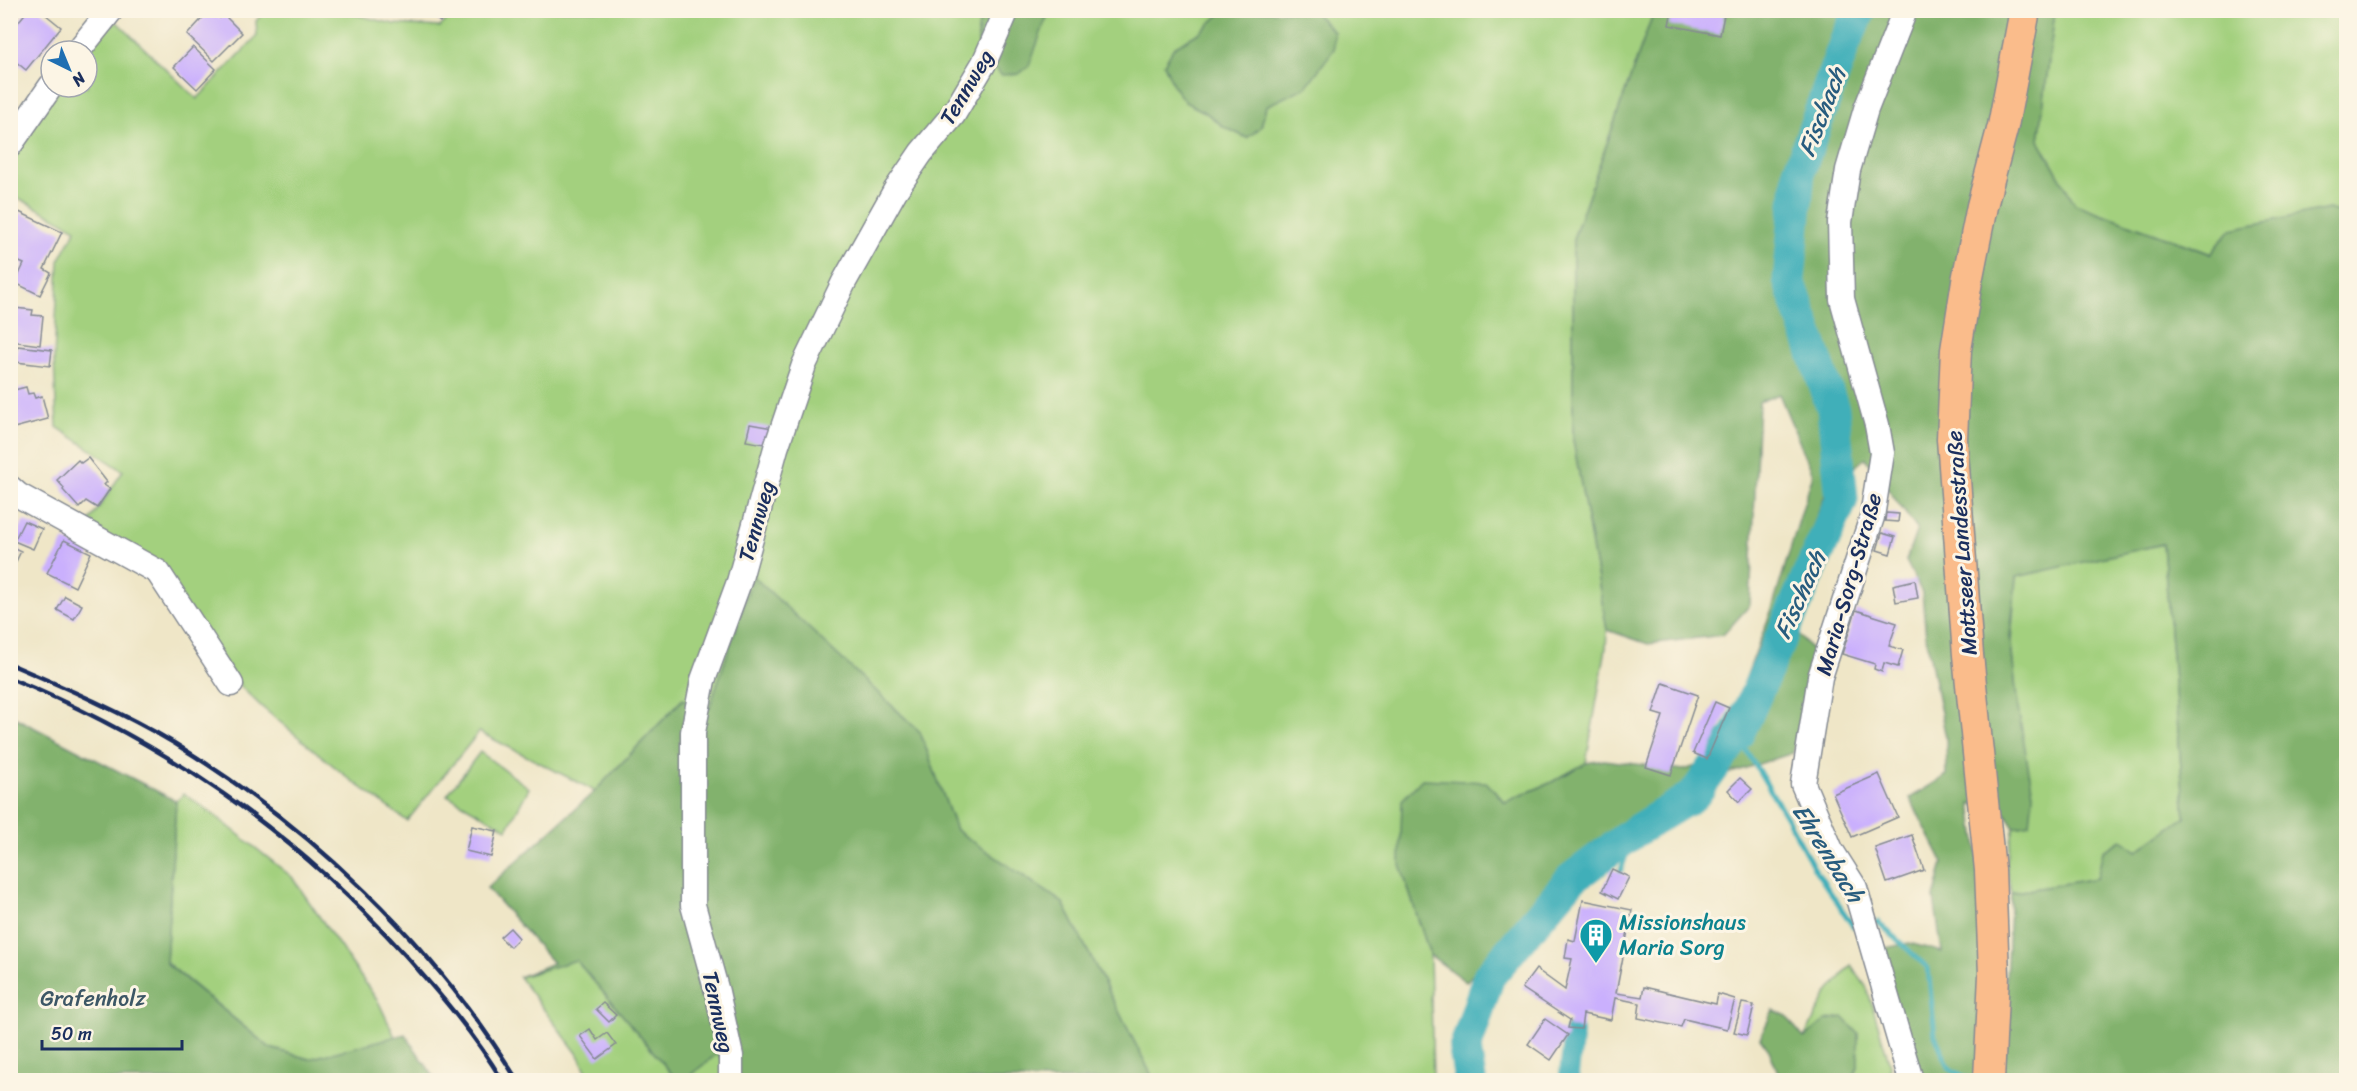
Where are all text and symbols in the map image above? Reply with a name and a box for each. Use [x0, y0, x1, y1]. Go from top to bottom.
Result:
north arrow [39, 39, 99, 99]
street label: Tennweg [928, 42, 1004, 133]
water label: Fischach [1786, 59, 1859, 162]
text: N [64, 65, 94, 95]
street label: Mattseer Landesstraße [1934, 429, 1989, 657]
street label: Tennweg [726, 476, 787, 566]
street label: Maria-Sorg-Straße [1804, 488, 1893, 680]
water label: Fischach [1762, 542, 1839, 646]
water label: Ehrenbach [1781, 795, 1876, 913]
place label: Missionshaus Maria Sorg [1619, 903, 1746, 967]
building icon: Missionshaus Maria Sorg [1578, 917, 1614, 964]
street label: Tennweg [691, 968, 746, 1057]
park label: Grafenholz [40, 979, 146, 1018]
scale bar [42, 1013, 182, 1051]
text: 50 m [51, 1018, 92, 1050]

